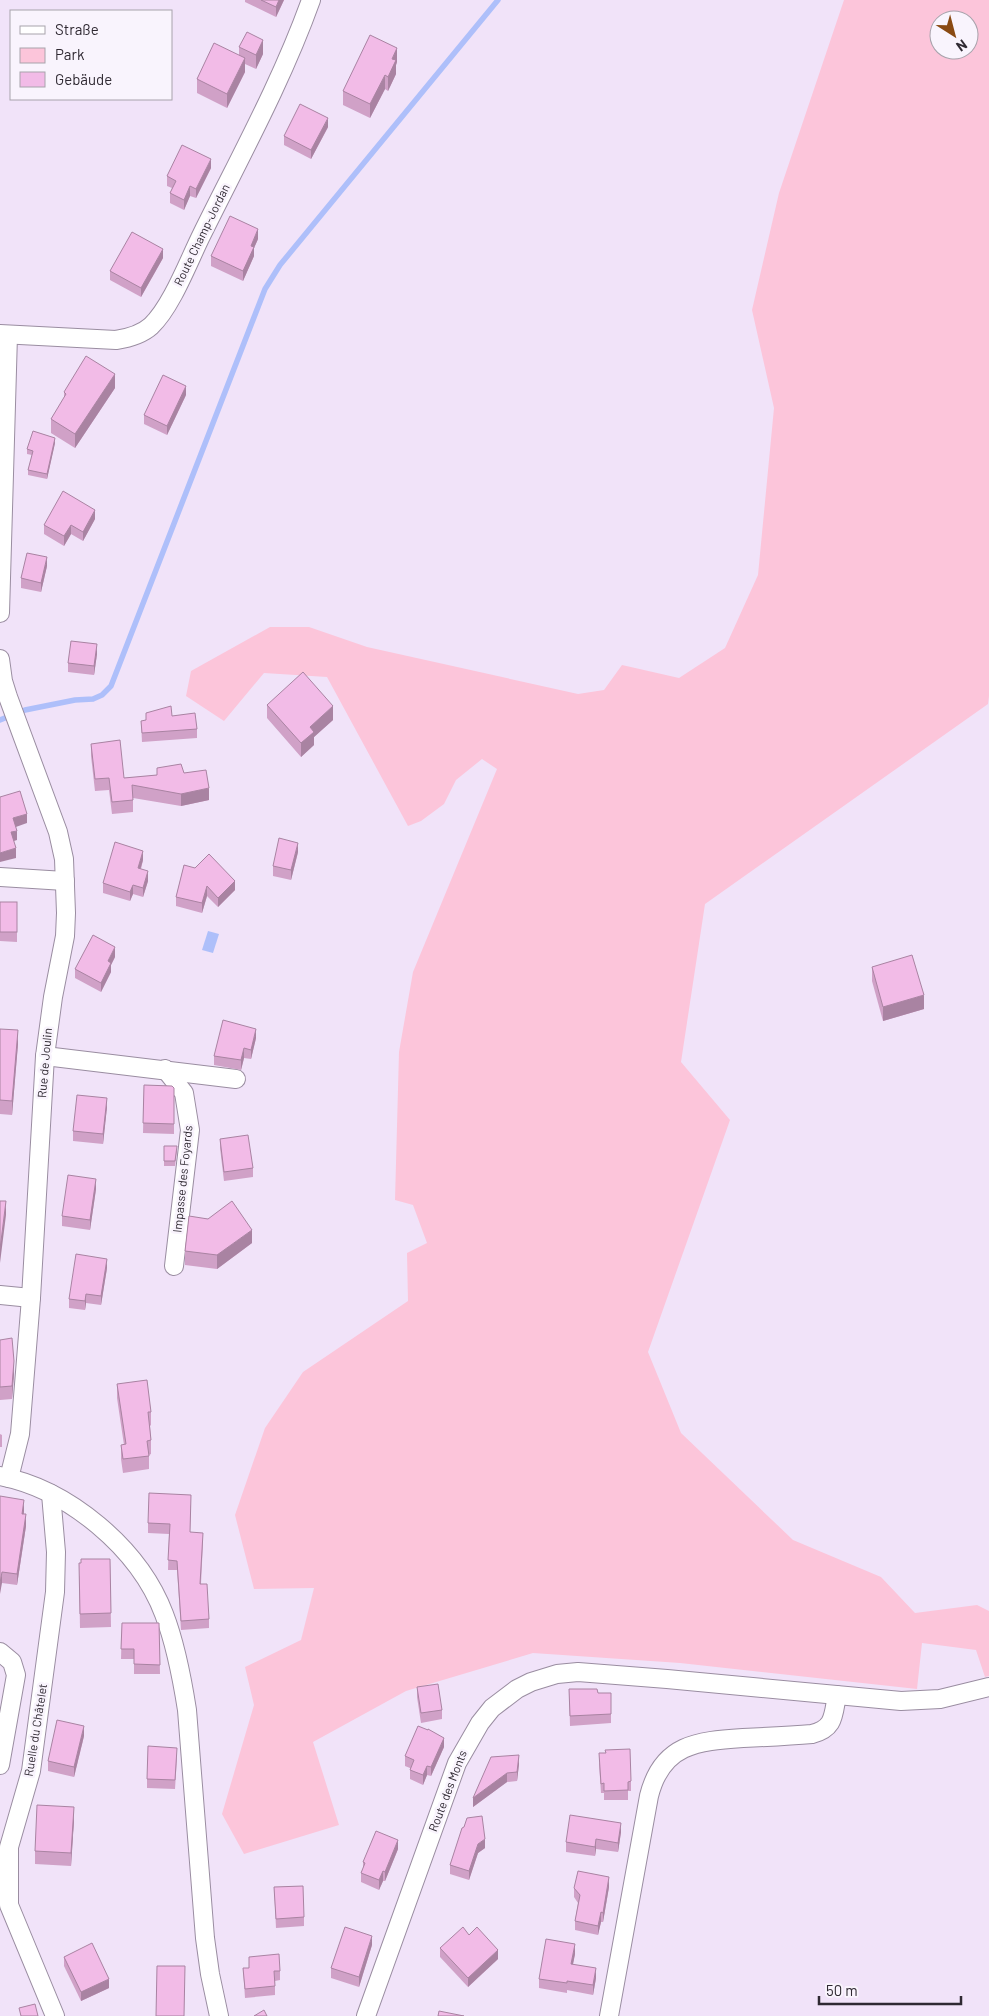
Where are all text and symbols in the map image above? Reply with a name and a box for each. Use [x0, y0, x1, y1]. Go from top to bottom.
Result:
legend [10, 10, 172, 100]
north arrow [929, 10, 979, 60]
text: Straße [55, 20, 99, 38]
text: N [953, 36, 971, 56]
text: Park [55, 45, 85, 63]
text: Gebäude [55, 70, 112, 88]
street label: Route Champ-Jordan [170, 181, 232, 288]
street label: Rue de Joulin [34, 1027, 54, 1098]
street label: Impasse des Foyards [169, 1124, 195, 1233]
street label: Ruelle du Châtelet [21, 1682, 49, 1777]
street label: Route des Monts [425, 1748, 469, 1833]
scale bar [819, 1974, 962, 2006]
text: 50 m [826, 1981, 858, 1999]

